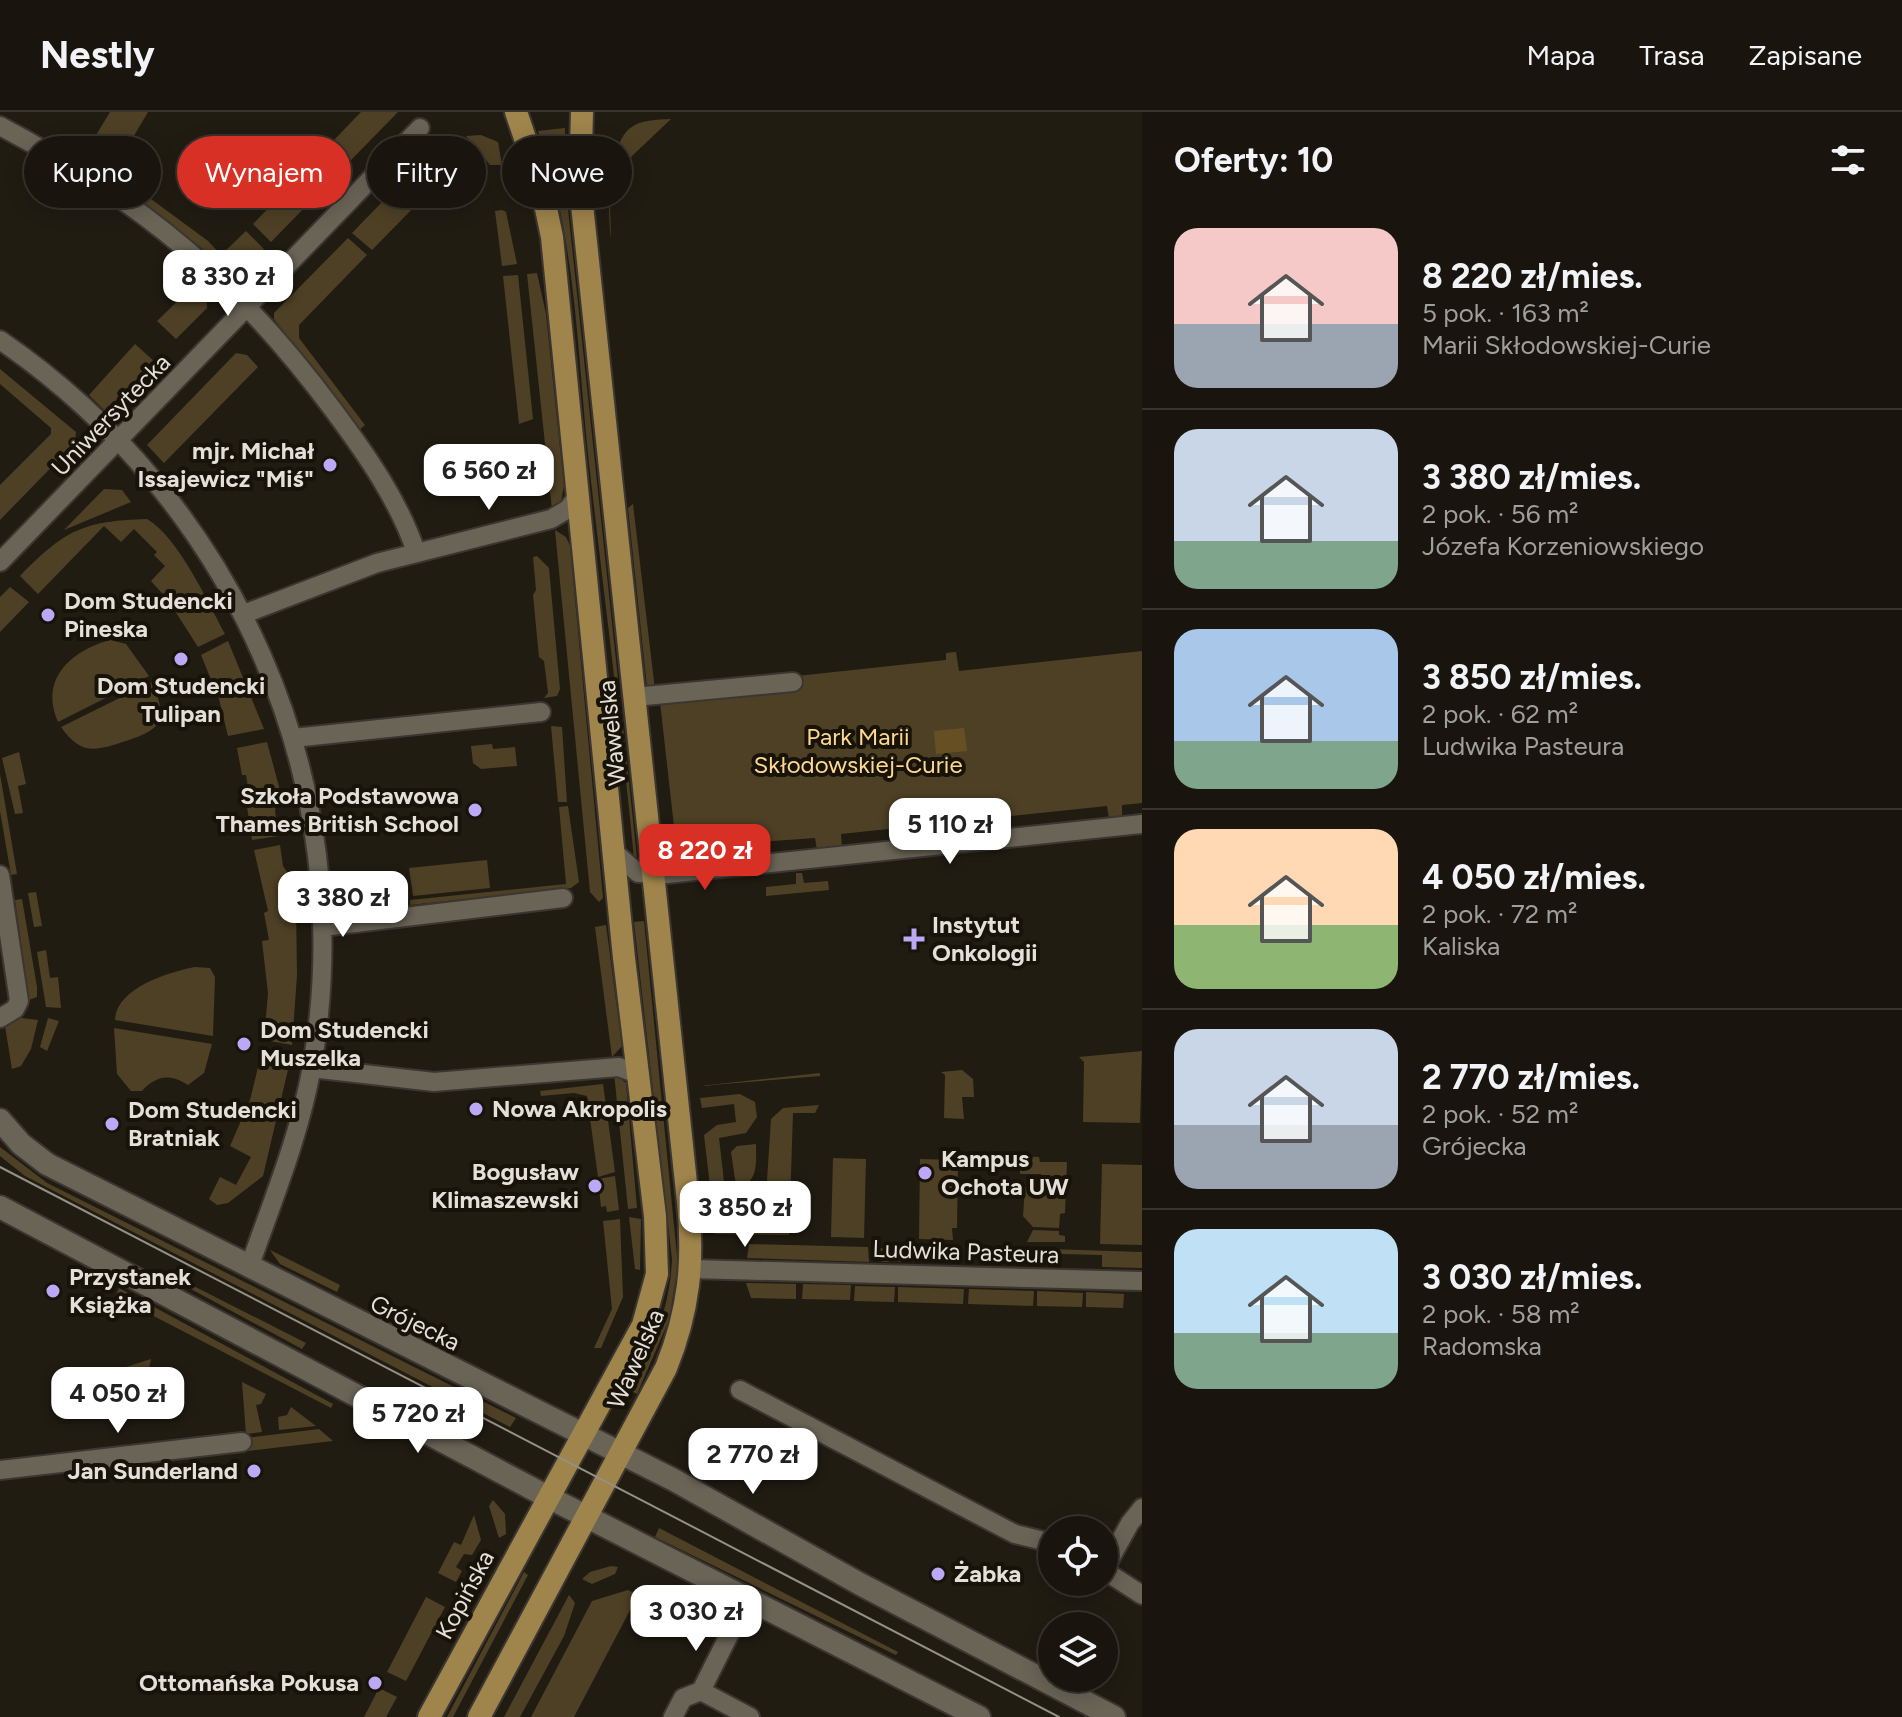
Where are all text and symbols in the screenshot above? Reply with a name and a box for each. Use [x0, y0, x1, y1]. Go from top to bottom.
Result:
text: Nestly [40, 32, 155, 78]
text: Mapa [1526, 38, 1595, 72]
text: Trasa [1639, 38, 1704, 72]
text: Zapisane [1748, 38, 1862, 72]
chip: Kupno [24, 136, 161, 208]
chip: Wynajem [177, 136, 351, 208]
chip: Filtry [367, 136, 486, 208]
chip: Nowe [502, 136, 632, 208]
icon: filters [1826, 138, 1870, 182]
text: Oferty: 10 [1174, 140, 1333, 181]
pin: 8 330 zł [145, 250, 311, 318]
text: 8 220 zł/mies. [1422, 256, 1643, 297]
text: 8 330 zł [181, 260, 275, 292]
icon: home [1238, 260, 1334, 356]
text: 5 pok. · 163 m² [1422, 297, 1589, 329]
text: Marii Skłodowskiej-Curie [1422, 329, 1711, 361]
street label: Uniwersytecka [45, 348, 176, 482]
place label: mjr. Michał Issajewicz "Miś" [137, 436, 314, 493]
pin: 6 560 zł [406, 444, 572, 512]
text: 6 560 zł [442, 454, 536, 486]
marker: mjr. Michał Issajewicz "Miś" [321, 456, 339, 474]
text: 3 380 zł/mies. [1422, 457, 1641, 498]
icon: home [1238, 461, 1334, 557]
text: 2 pok. · 56 m² [1422, 498, 1578, 530]
text: Józefa Korzeniowskiego [1422, 530, 1704, 562]
place label: Dom Studencki Pineska [64, 586, 233, 643]
marker: Dom Studencki Pineska [39, 606, 57, 624]
marker: Dom Studencki Tulipan [172, 650, 190, 668]
text: 3 850 zł/mies. [1422, 657, 1642, 698]
icon: home [1238, 661, 1334, 757]
place label: Dom Studencki Tulipan [97, 671, 265, 728]
street label: Wawelska [592, 679, 631, 787]
text: 2 pok. · 62 m² [1422, 698, 1578, 730]
park label: Park Marii Skłodowskiej-Curie [754, 722, 962, 779]
text: Ludwika Pasteura [1422, 730, 1624, 762]
place label: Szkoła Podstawowa Thames British School [216, 781, 459, 838]
pin: 5 110 zł [867, 798, 1033, 866]
marker: Szkoła Podstawowa Thames British School [466, 801, 484, 819]
text: 5 110 zł [907, 808, 993, 840]
pin: 8 220 zł [622, 824, 788, 892]
text: 8 220 zł [657, 834, 753, 866]
text: 4 050 zł/mies. [1422, 857, 1646, 898]
icon: home [1238, 861, 1334, 957]
pin: 3 380 zł [260, 871, 426, 939]
text: 3 380 zł [296, 881, 390, 913]
text: 2 pok. · 72 m² [1422, 898, 1577, 930]
place label: Instytut Onkologii [932, 910, 1038, 967]
marker: Instytut Onkologii [903, 928, 925, 950]
text: Kaliska [1422, 930, 1500, 962]
place label: Dom Studencki Muszelka [260, 1015, 429, 1072]
marker: Dom Studencki Muszelka [235, 1035, 253, 1053]
text: 2 770 zł/mies. [1422, 1057, 1640, 1098]
icon: home [1238, 1061, 1334, 1157]
place label: Nowa Akropolis [492, 1094, 667, 1123]
place label: Dom Studencki Bratniak [128, 1095, 297, 1152]
text: 2 pok. · 52 m² [1422, 1098, 1578, 1130]
marker: Nowa Akropolis [467, 1100, 485, 1118]
marker: Dom Studencki Bratniak [103, 1115, 121, 1133]
text: Grójecka [1422, 1130, 1526, 1162]
place label: Kampus Ochota UW [941, 1144, 1069, 1201]
place label: Bogusław Klimaszewski [431, 1157, 579, 1214]
marker: Kampus Ochota UW [916, 1164, 934, 1182]
marker: Bogusław Klimaszewski [586, 1177, 604, 1195]
pin: 3 850 zł [662, 1181, 828, 1249]
text: 3 850 zł [698, 1191, 792, 1223]
street label: Ludwika Pasteura [872, 1234, 1060, 1269]
text: 3 030 zł/mies. [1422, 1257, 1642, 1298]
icon: home [1238, 1261, 1334, 1357]
place label: Przystanek Książka [69, 1262, 191, 1319]
marker: Przystanek Książka [44, 1282, 62, 1300]
street label: Grójecka [366, 1288, 465, 1357]
text: 2 pok. · 58 m² [1422, 1298, 1580, 1330]
street label: Wawelska [601, 1305, 670, 1413]
text: Radomska [1422, 1330, 1542, 1362]
pin: 4 050 zł [35, 1367, 201, 1435]
text: 4 050 zł [69, 1377, 167, 1409]
pin: 5 720 zł [335, 1387, 501, 1455]
text: 5 720 zł [371, 1397, 465, 1429]
pin: 2 770 zł [670, 1428, 836, 1496]
text: 2 770 zł [706, 1438, 800, 1470]
place label: Jan Sunderland [68, 1456, 238, 1485]
marker: Jan Sunderland [245, 1462, 263, 1480]
map controls [1038, 1516, 1118, 1692]
button: locate [1038, 1516, 1118, 1596]
street label: Kopińska [429, 1545, 500, 1644]
place label: Żabka [954, 1559, 1021, 1588]
marker: Żabka [929, 1565, 947, 1583]
pin: 3 030 zł [613, 1585, 779, 1653]
text: 3 030 zł [649, 1595, 743, 1627]
button: layers [1038, 1612, 1118, 1692]
place label: Ottomańska Pokusa [139, 1668, 359, 1697]
marker: Ottomańska Pokusa [366, 1674, 384, 1692]

